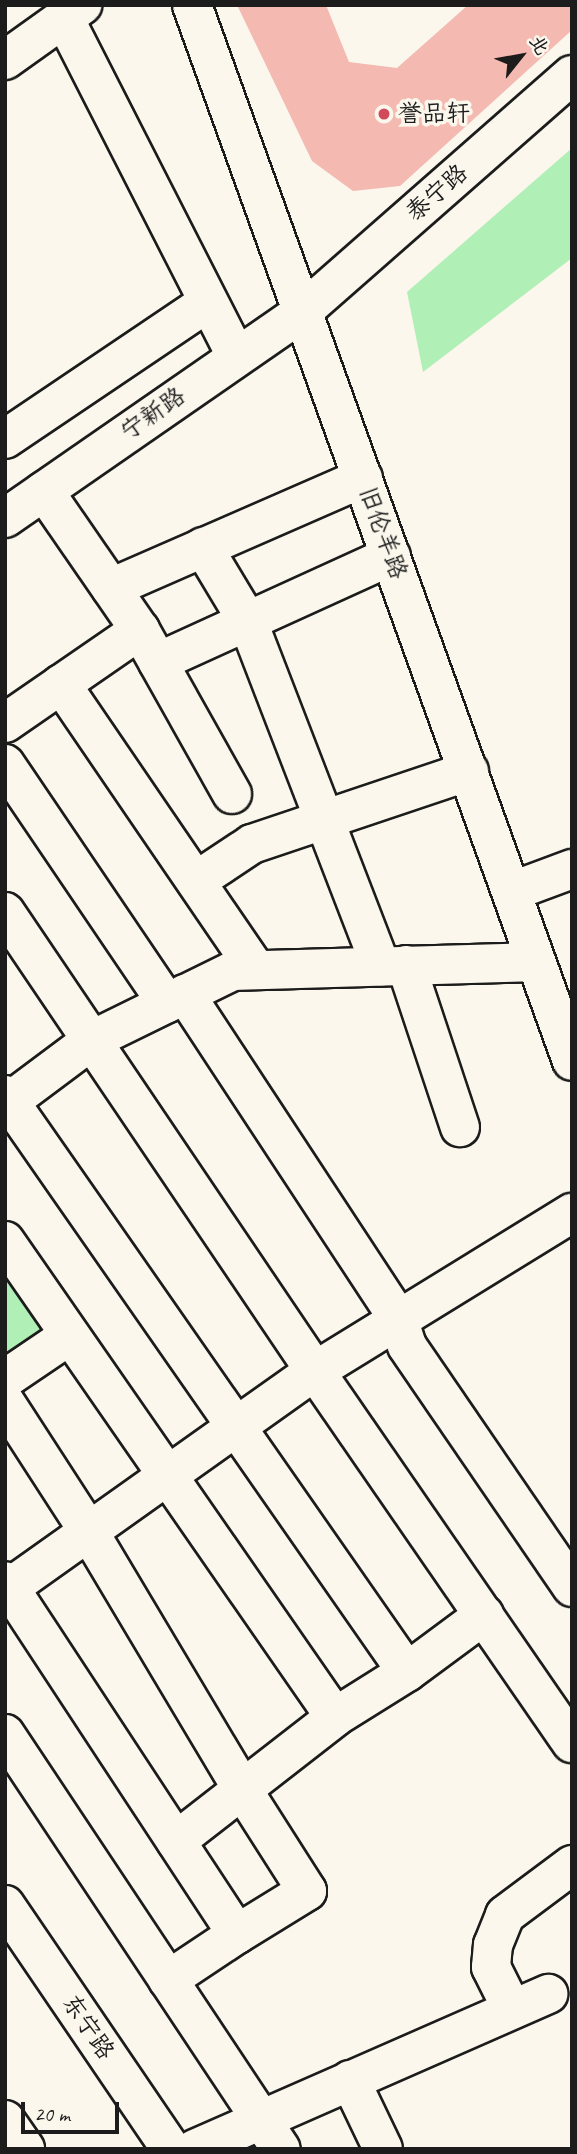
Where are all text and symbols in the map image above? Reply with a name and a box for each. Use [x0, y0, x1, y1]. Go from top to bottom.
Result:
north arrow [486, 21, 556, 91]
text: 北 [524, 31, 554, 60]
place label: 誉品轩 [398, 100, 470, 128]
marker: 誉品轩 [376, 106, 392, 122]
street label: 泰宁路 [400, 159, 474, 227]
street label: 宁新路 [115, 382, 191, 446]
street label: 旧伦羊路 [353, 483, 413, 583]
street label: 东宁路 [56, 1989, 120, 2065]
scale bar [24, 2088, 122, 2132]
text: 20 m [34, 2101, 70, 2127]

